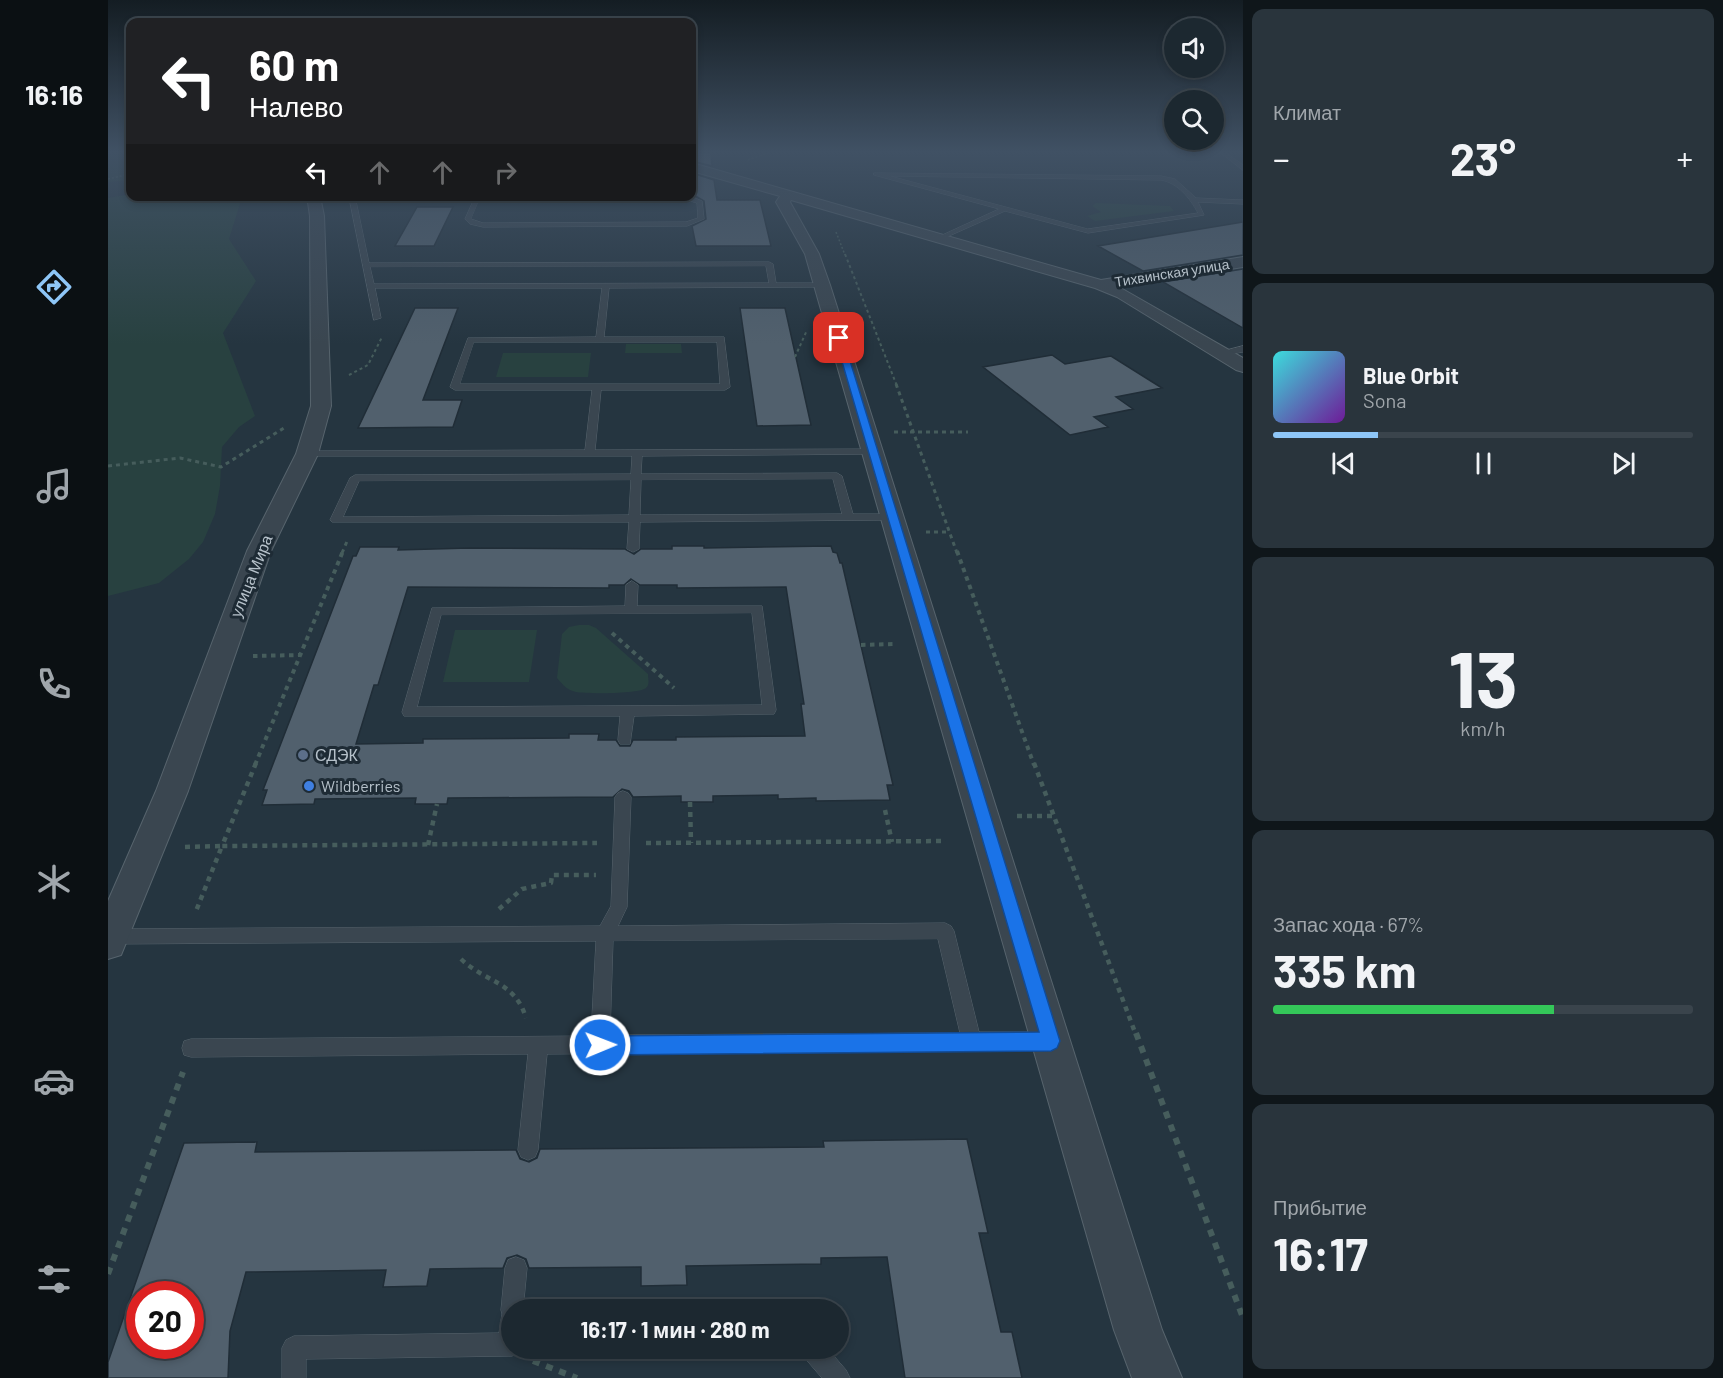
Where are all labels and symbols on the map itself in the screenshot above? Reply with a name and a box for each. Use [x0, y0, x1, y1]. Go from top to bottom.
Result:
street label: Тихвинская улица [1113, 255, 1231, 290]
pin [813, 312, 864, 363]
street label: улица Мира [225, 532, 276, 620]
place label: СДЭК [315, 745, 359, 764]
marker: СДЭК [296, 748, 310, 762]
place label: Wildberries [321, 776, 401, 795]
marker: Wildberries [302, 779, 316, 793]
position arrow [568, 1013, 632, 1077]
speed limit sign: 20 [126, 1281, 204, 1359]

